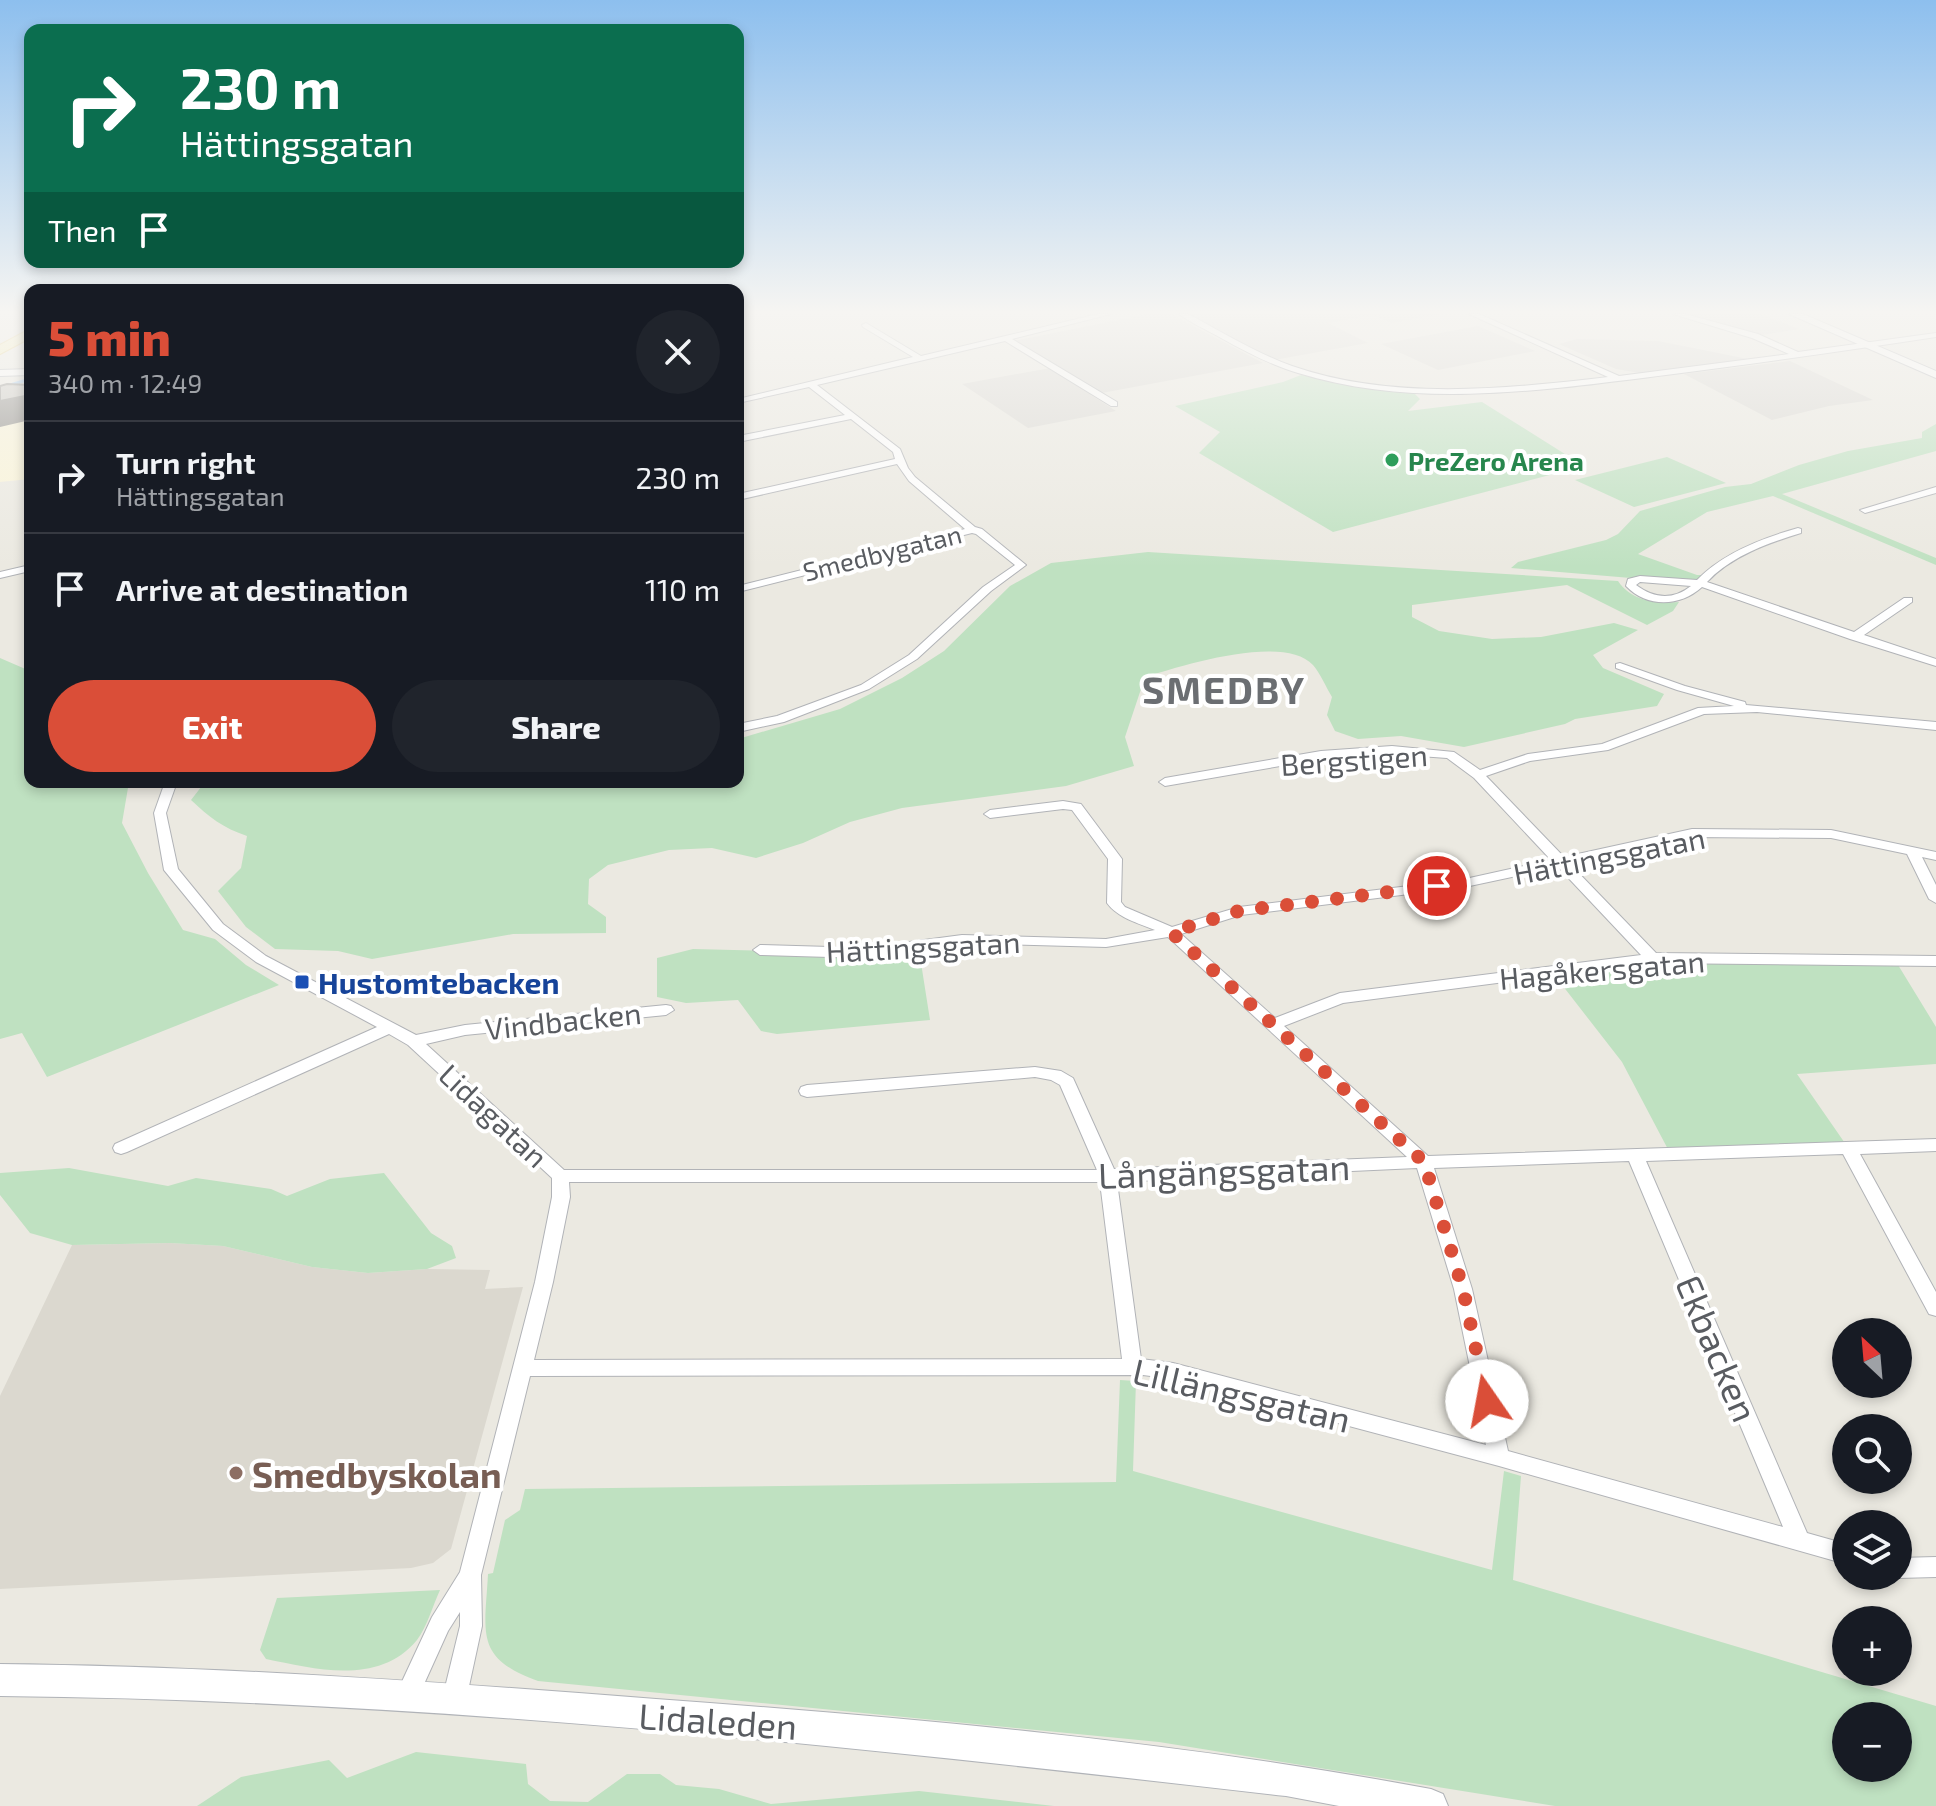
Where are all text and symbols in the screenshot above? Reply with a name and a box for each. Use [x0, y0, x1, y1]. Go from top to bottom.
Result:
text: 230 m [180, 53, 341, 120]
icon: right [48, 56, 152, 160]
text: Hättingsgatan [180, 121, 414, 164]
icon: arrive [132, 208, 176, 252]
text: Then [48, 212, 116, 248]
text: 5 min [48, 308, 171, 366]
button: close [636, 310, 720, 394]
text: 340 m · 12:49 [48, 367, 202, 398]
text: Turn right [116, 444, 256, 480]
place label: PreZero Arena [1408, 445, 1584, 476]
marker: PreZero Arena [1383, 451, 1401, 469]
icon: right [48, 455, 92, 499]
text: 230 m [635, 459, 720, 495]
text: Hättingsgatan [116, 480, 285, 511]
street label: Smedbygatan [799, 517, 965, 587]
icon: arrive [48, 567, 92, 611]
text: Arrive at destination [116, 571, 408, 607]
text: 110 m [645, 571, 720, 607]
district label: SMEDBY [1142, 666, 1306, 712]
button: Exit [48, 680, 376, 772]
button: Share [392, 680, 720, 772]
street label: Bergstigen [1279, 736, 1429, 782]
street label: Hättingsgatan [1510, 819, 1708, 891]
pin [1403, 852, 1471, 920]
icon: arrive [1415, 864, 1459, 908]
street label: Hättingsgatan [825, 923, 1021, 969]
street label: Hagåkersgatan [1498, 942, 1706, 996]
place label: Hustomtebacken [318, 964, 559, 1000]
marker: Hustomtebacken [293, 973, 311, 991]
street label: Vindbacken [483, 994, 643, 1046]
street label: Lidagatan [432, 1056, 556, 1174]
street label: Långängsgatan [1097, 1144, 1351, 1196]
street label: Ekbacken [1668, 1269, 1768, 1427]
north arrow [1832, 1318, 1912, 1398]
map controls [1832, 1318, 1912, 1782]
street label: Lillängsgatan [1129, 1348, 1355, 1440]
position arrow [1445, 1359, 1529, 1443]
button: search [1832, 1414, 1912, 1494]
place label: Smedbyskolan [252, 1452, 502, 1496]
marker: Smedbyskolan [227, 1464, 245, 1482]
button: layers [1832, 1510, 1912, 1590]
button: + [1832, 1606, 1912, 1686]
street label: Lidaleden [637, 1693, 799, 1747]
button: − [1832, 1702, 1912, 1782]

